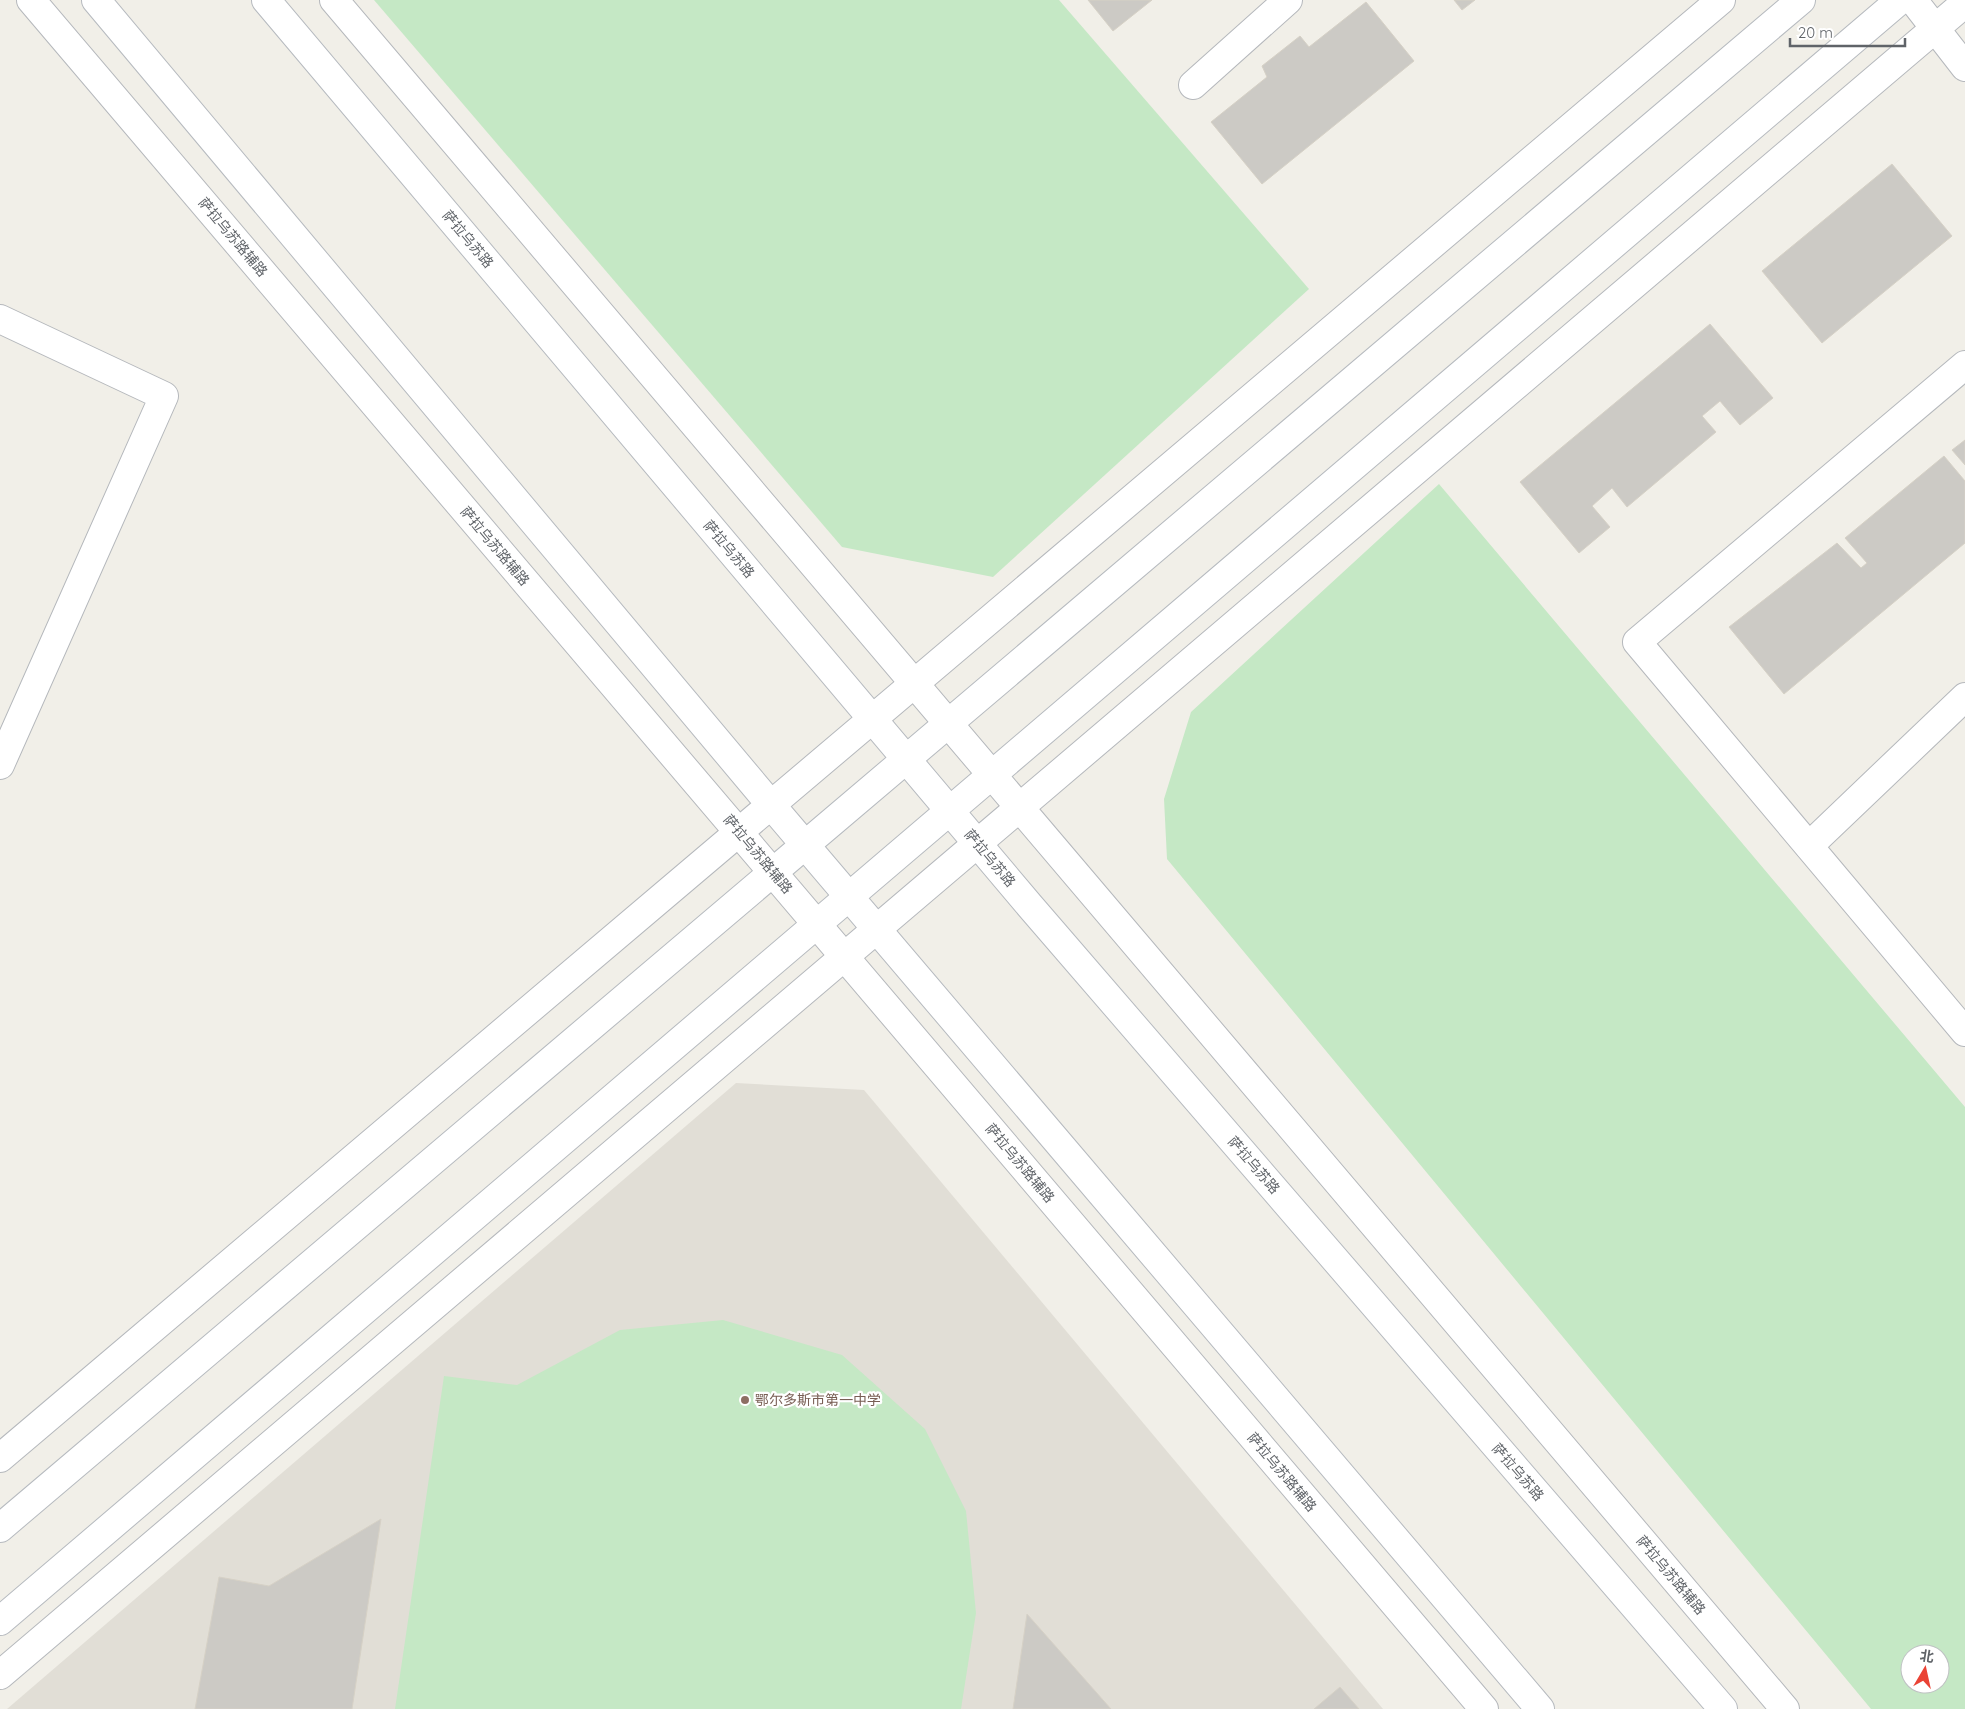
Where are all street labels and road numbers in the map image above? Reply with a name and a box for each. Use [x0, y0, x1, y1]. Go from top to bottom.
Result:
street label: 萨拉乌苏路辅路 [195, 194, 271, 280]
street label: 萨拉乌苏路 [439, 206, 497, 272]
street label: 萨拉乌苏路辅路 [457, 503, 533, 589]
street label: 萨拉乌苏路 [700, 516, 758, 582]
street label: 萨拉乌苏路辅路 [720, 811, 796, 897]
street label: 萨拉乌苏路 [961, 825, 1019, 891]
street label: 萨拉乌苏路辅路 [982, 1120, 1058, 1206]
street label: 萨拉乌苏路 [1224, 1133, 1284, 1197]
street label: 萨拉乌苏路辅路 [1244, 1429, 1320, 1515]
street label: 萨拉乌苏路 [1488, 1440, 1548, 1504]
street label: 萨拉乌苏路辅路 [1633, 1532, 1709, 1618]

